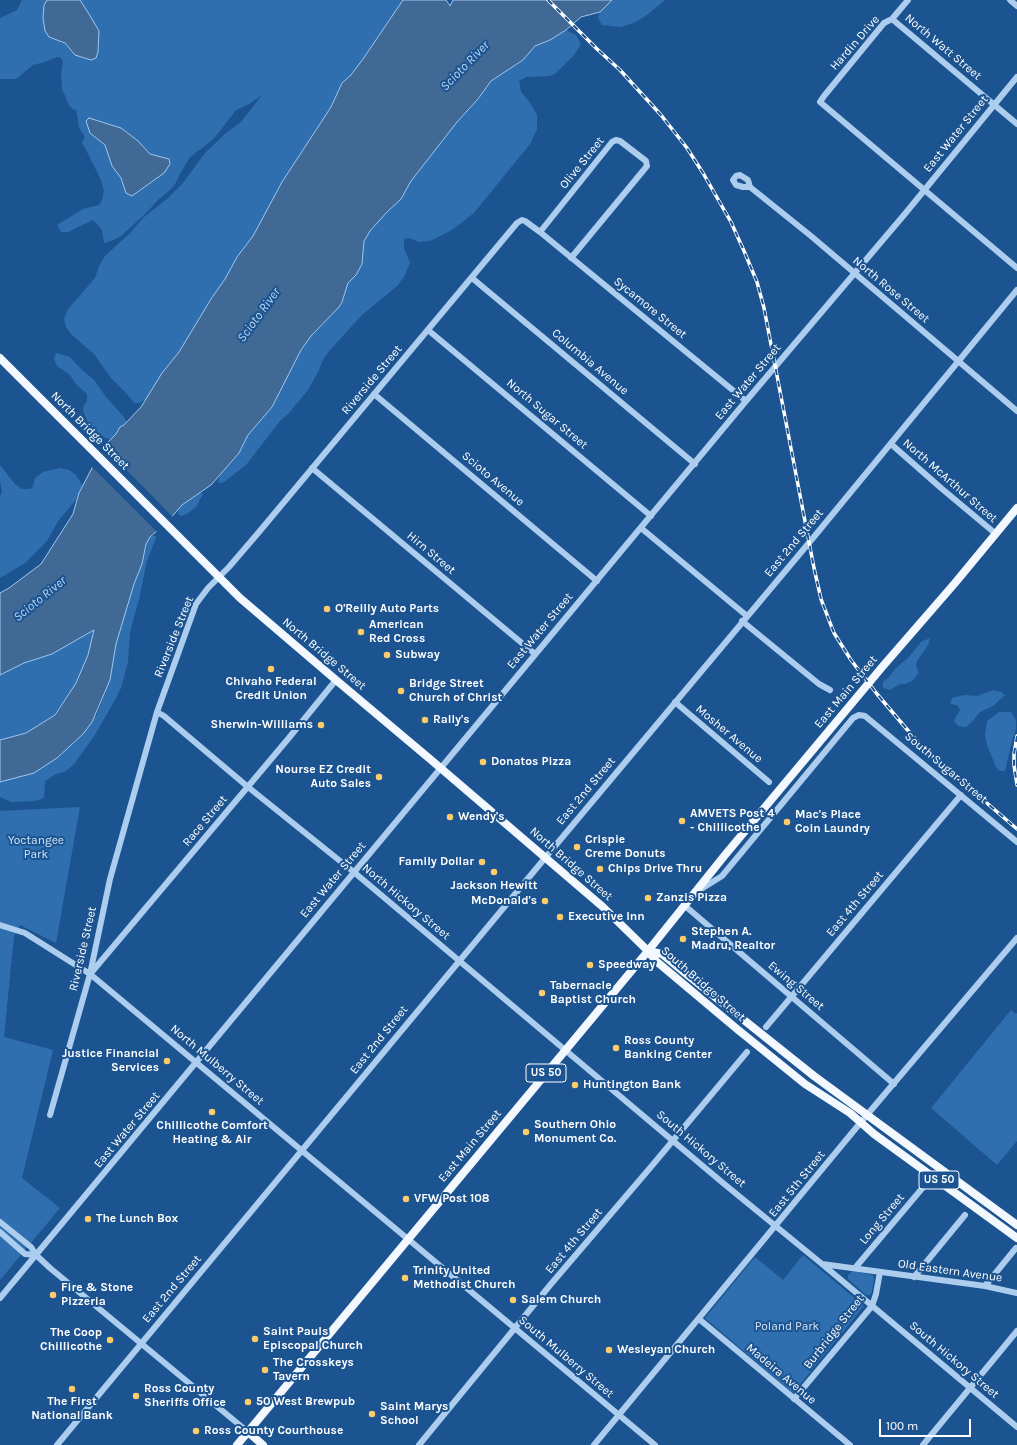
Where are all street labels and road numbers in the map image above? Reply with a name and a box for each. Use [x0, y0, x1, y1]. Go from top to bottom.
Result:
street label: North Watt Street [902, 11, 984, 83]
street label: Hardin Drive [827, 13, 883, 73]
street label: East Water Street [921, 93, 991, 175]
street label: Olive Street [557, 134, 607, 192]
street label: North Rose Street [850, 254, 932, 326]
street label: Sycamore Street [611, 274, 689, 342]
street label: Columbia Avenue [549, 326, 631, 398]
street label: East Water Street [712, 341, 784, 423]
street label: Riverside Street [339, 342, 405, 418]
street label: North Sugar Street [503, 376, 591, 452]
street label: North Bridge Street [48, 389, 132, 473]
street label: North McArthur Street [900, 436, 1000, 526]
street label: Scioto Avenue [459, 449, 527, 509]
street label: East 2nd Street [761, 506, 827, 580]
street label: Hirn Street [404, 529, 458, 577]
street label: East Water Street [504, 590, 576, 672]
street label: Riverside Street [151, 594, 197, 680]
street label: North Bridge Street [279, 615, 369, 693]
street label: East Main Street [811, 653, 881, 731]
street label: Mosher Avenue [693, 702, 765, 766]
street label: South Sugar Street [902, 729, 990, 807]
street label: East 2nd Street [553, 754, 619, 828]
street label: Race Street [180, 793, 230, 849]
street label: North Bridge Street [527, 824, 615, 904]
street label: East Water Street [297, 839, 369, 921]
street label: North Hickory Street [359, 861, 453, 943]
street label: East 4th Street [823, 868, 887, 940]
street label: Riverside Street [66, 905, 100, 993]
street label: South Bridge Street [658, 944, 748, 1024]
street label: Ewing Street [765, 958, 827, 1014]
street label: East 2nd Street [347, 1003, 411, 1077]
street label: North Mulberry Street [167, 1022, 267, 1108]
road number: US 50 [526, 1064, 566, 1082]
street label: East Water Street [91, 1089, 163, 1171]
street label: East Main Street [435, 1107, 505, 1185]
street label: South Hickory Street [653, 1107, 749, 1191]
street label: East 5th Street [766, 1148, 828, 1220]
road number: US 50 [919, 1171, 959, 1189]
street label: Long Street [857, 1191, 907, 1247]
street label: East 4th Street [542, 1205, 606, 1277]
street label: East 2nd Street [139, 1252, 205, 1326]
street label: Old Eastern Avenue [897, 1257, 1003, 1285]
street label: Burbridge Street [801, 1292, 867, 1372]
street label: South Mulberry Street [515, 1313, 617, 1401]
street label: South Hickory Street [906, 1318, 1002, 1402]
street label: Madeira Avenue [743, 1341, 819, 1407]

